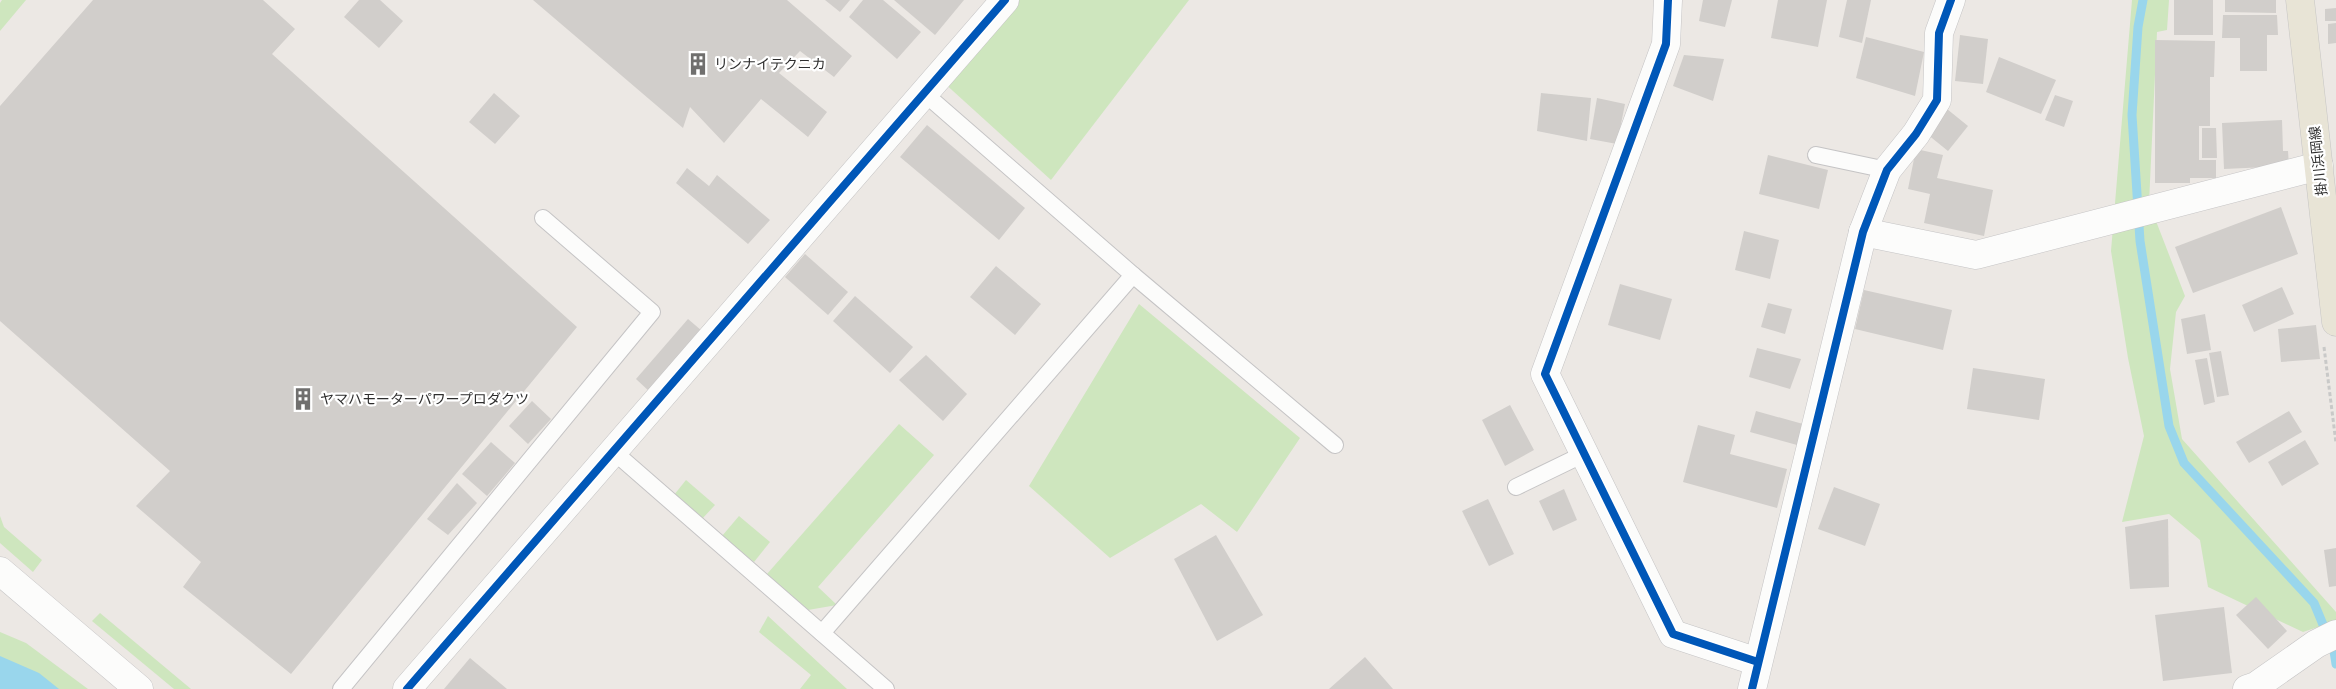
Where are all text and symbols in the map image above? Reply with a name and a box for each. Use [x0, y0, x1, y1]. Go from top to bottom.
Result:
building icon: リンナイテクニカ [685, 51, 711, 77]
place label: リンナイテクニカ [714, 56, 826, 72]
street label: 掛川浜岡線 [2306, 125, 2330, 197]
building icon: ヤマハモーターパワープロダクツ [290, 386, 316, 412]
place label: ヤマハモーターパワープロダクツ [320, 391, 529, 407]

